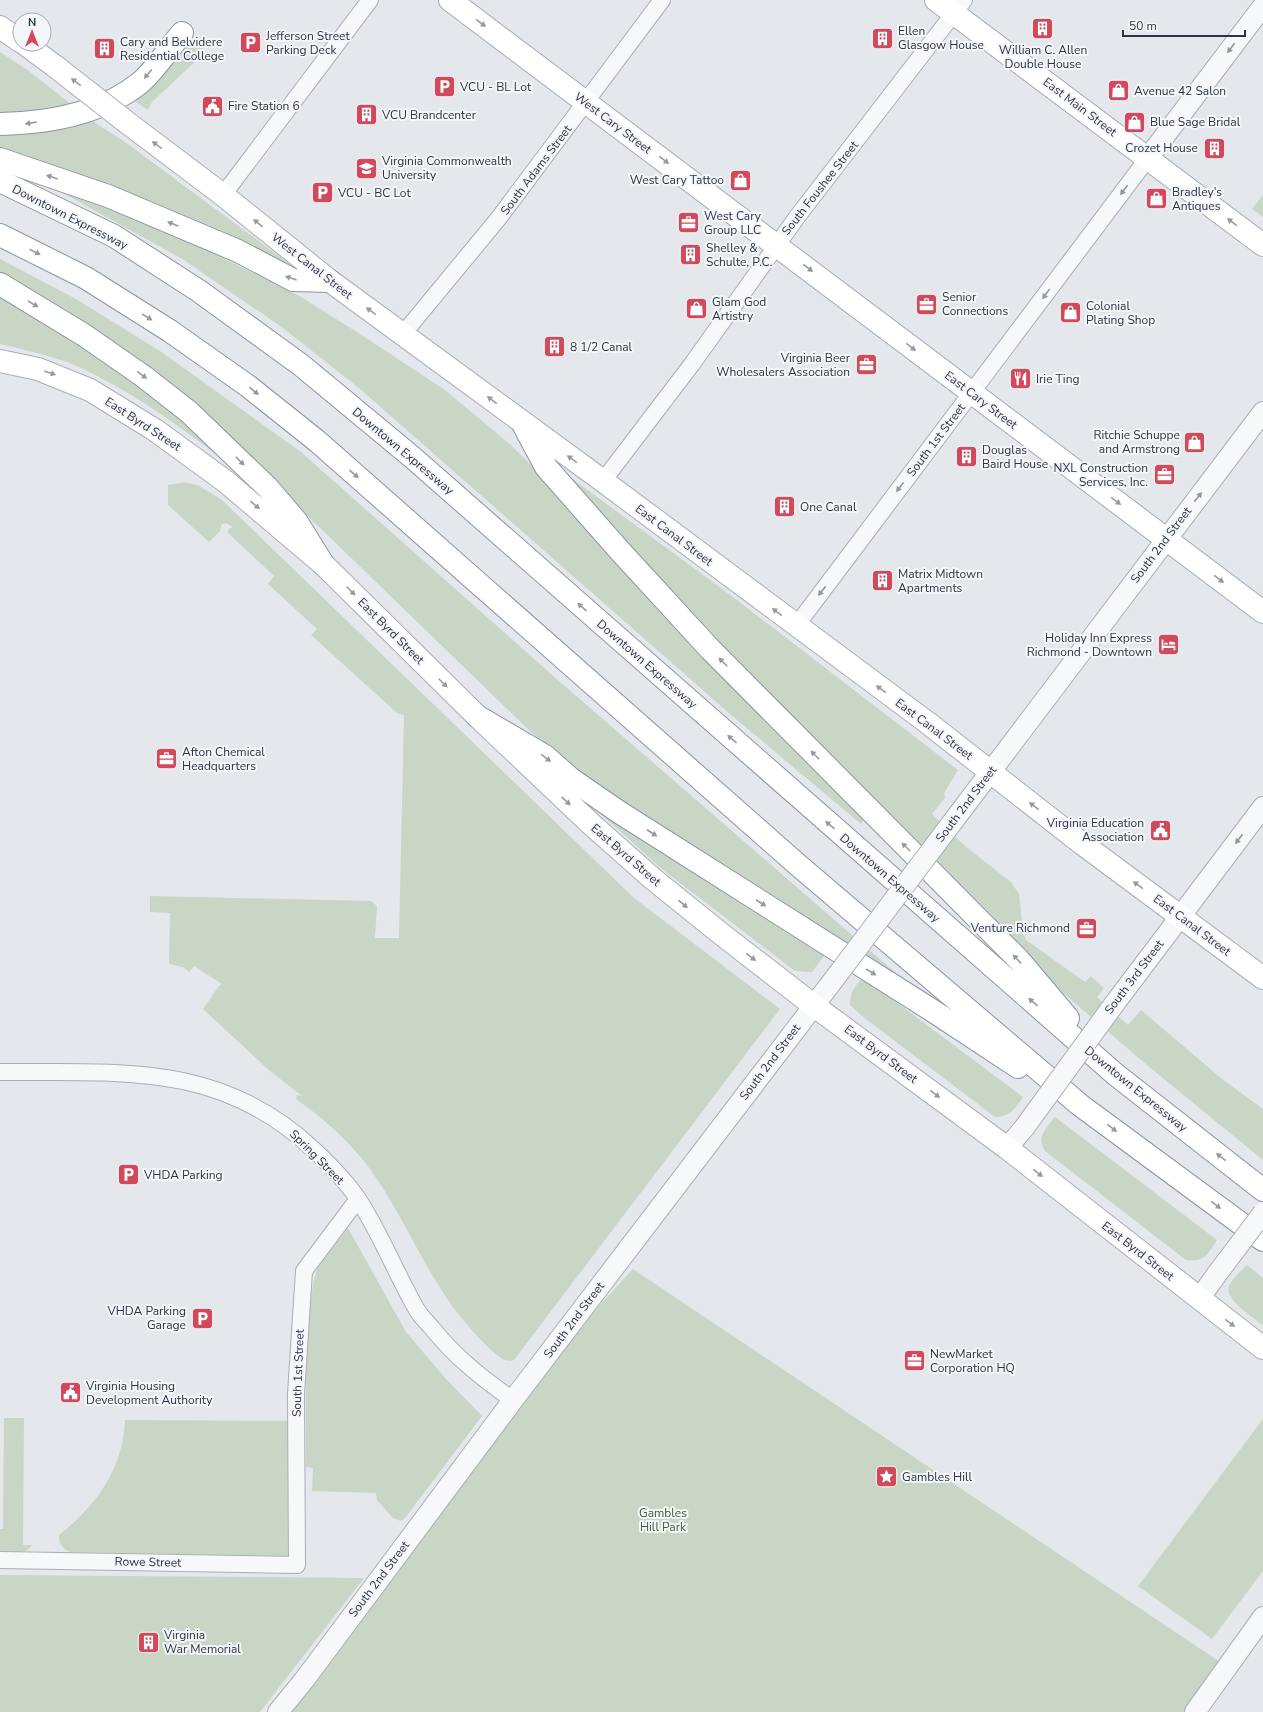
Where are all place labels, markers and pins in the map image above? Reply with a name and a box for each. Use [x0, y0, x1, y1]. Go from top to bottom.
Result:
building icon: William C. Allen Double House [1030, 16, 1056, 42]
place label: Ellen Glasgow House [898, 23, 984, 53]
building icon: Ellen Glasgow House [870, 25, 896, 51]
place label: Jefferson Street Parking Deck [265, 28, 350, 58]
parking icon: Jefferson Street Parking Deck [238, 30, 264, 56]
place label: Cary and Belvidere Residential College [120, 34, 224, 64]
building icon: Cary and Belvidere Residential College [92, 36, 118, 62]
place label: William C. Allen Double House [999, 42, 1087, 72]
parking icon: VCU - BL Lot [432, 74, 458, 100]
shop icon: Avenue 42 Salon [1105, 78, 1131, 104]
place label: VCU - BL Lot [459, 79, 532, 95]
place label: Avenue 42 Salon [1134, 83, 1226, 99]
public building icon: Fire Station 6 [200, 93, 226, 119]
place label: Fire Station 6 [228, 98, 300, 114]
building icon: VCU Brandcenter [353, 102, 379, 128]
place label: VCU Brandcenter [381, 107, 477, 123]
shop icon: Blue Sage Bridal [1122, 109, 1148, 135]
place label: Blue Sage Bridal [1150, 114, 1241, 130]
building icon: Crozet House [1201, 135, 1227, 161]
place label: Crozet House [1125, 140, 1198, 156]
place label: Virginia Commonwealth University [381, 153, 512, 183]
school or university icon: Virginia Commonwealth University [353, 155, 379, 181]
shop icon: West Cary Tattoo [727, 167, 753, 193]
place label: West Cary Tattoo [630, 172, 724, 188]
parking icon: VCU - BC Lot [309, 180, 335, 206]
place label: Bradley's Antiques [1172, 184, 1222, 214]
place label: VCU - BC Lot [337, 185, 411, 201]
shop icon: Bradley's Antiques [1144, 186, 1170, 212]
place label: West Cary Group LLC [704, 208, 762, 238]
office icon: West Cary Group LLC [675, 210, 701, 236]
place label: Shelley & Schulte, P.C. [706, 240, 773, 270]
building icon: Shelley & Schulte, P.C. [677, 242, 703, 268]
place label: Senior Connections [942, 289, 1008, 319]
office icon: Senior Connections [914, 291, 940, 317]
place label: Glam God Artistry [712, 294, 766, 324]
shop icon: Glam God Artistry [683, 296, 709, 322]
place label: Colonial Plating Shop [1086, 298, 1155, 328]
shop icon: Colonial Plating Shop [1057, 300, 1083, 326]
building icon: 8 1/2 Canal [542, 334, 568, 360]
place label: 8 1/2 Canal [570, 339, 633, 355]
place label: Virginia Beer Wholesalers Association [716, 350, 851, 380]
office icon: Virginia Beer Wholesalers Association [853, 352, 879, 378]
restaurant icon: Irie Ting [1008, 366, 1034, 392]
place label: Irie Ting [1036, 371, 1079, 387]
place label: Ritchie Schuppe and Armstrong [1094, 427, 1180, 457]
shop icon: Ritchie Schuppe and Armstrong [1182, 429, 1208, 455]
place label: Douglas Baird House [982, 442, 1048, 472]
building icon: Douglas Baird House [953, 444, 979, 470]
place label: NXL Construction Services, Inc. [1054, 460, 1148, 490]
office icon: NXL Construction Services, Inc. [1151, 462, 1177, 488]
building icon: One Canal [772, 494, 798, 520]
place label: One Canal [800, 499, 857, 515]
place label: Matrix Midtown Apartments [898, 566, 983, 596]
building icon: Matrix Midtown Apartments [869, 568, 895, 594]
place label: Holiday Inn Express Richmond - Downtown [1027, 630, 1152, 660]
hotel icon: Holiday Inn Express Richmond - Downtown [1155, 632, 1181, 658]
place label: Afton Chemical Headquarters [182, 744, 265, 774]
office icon: Afton Chemical Headquarters [154, 746, 180, 772]
place label: Virginia Education Association [1046, 815, 1144, 845]
public building icon: Virginia Education Association [1147, 817, 1173, 843]
office icon: Venture Richmond [1073, 915, 1099, 941]
place label: Venture Richmond [970, 920, 1070, 936]
parking icon: VHDA Parking [116, 1162, 142, 1188]
place label: VHDA Parking [143, 1167, 223, 1183]
place label: VHDA Parking Garage [106, 1303, 186, 1333]
parking icon: VHDA Parking Garage [189, 1305, 215, 1331]
place label: NewMarket Corporation HQ [930, 1346, 1015, 1376]
office icon: NewMarket Corporation HQ [902, 1348, 928, 1374]
place label: Virginia Housing Development Authority [85, 1378, 213, 1408]
public building icon: Virginia Housing Development Authority [57, 1380, 83, 1406]
place icon: Gambles Hill [873, 1464, 899, 1490]
place label: Gambles Hill [902, 1469, 973, 1485]
place label: Virginia War Memorial [163, 1627, 241, 1657]
building icon: Virginia War Memorial [136, 1629, 162, 1655]

